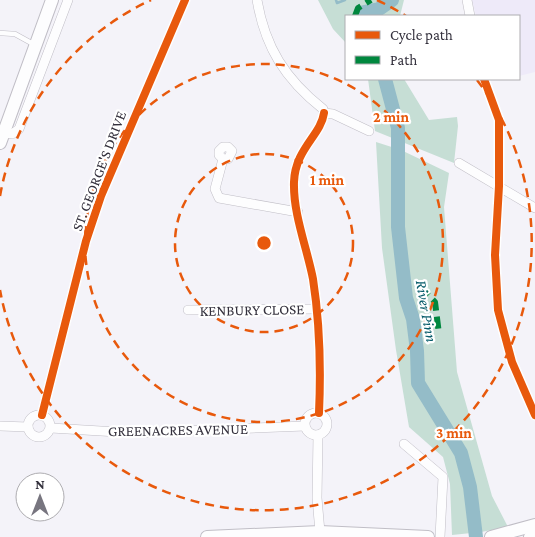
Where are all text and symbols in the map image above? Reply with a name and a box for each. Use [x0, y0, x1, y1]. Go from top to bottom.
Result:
legend [345, 15, 520, 80]
text: Cycle path [390, 27, 453, 44]
text: Path [390, 52, 417, 68]
street label: ST. GEORGE'S DRIVE [69, 109, 129, 233]
text: 2 min [373, 109, 409, 125]
text: 1 min [310, 172, 344, 188]
centre of rings [255, 234, 273, 252]
water label: River Pinn [413, 279, 440, 344]
street label: KENBURY CLOSE [200, 301, 304, 319]
street label: GREENACRES AVENUE [108, 421, 248, 439]
text: 3 min [436, 425, 472, 441]
north arrow [15, 472, 65, 522]
text: N [35, 476, 45, 492]

